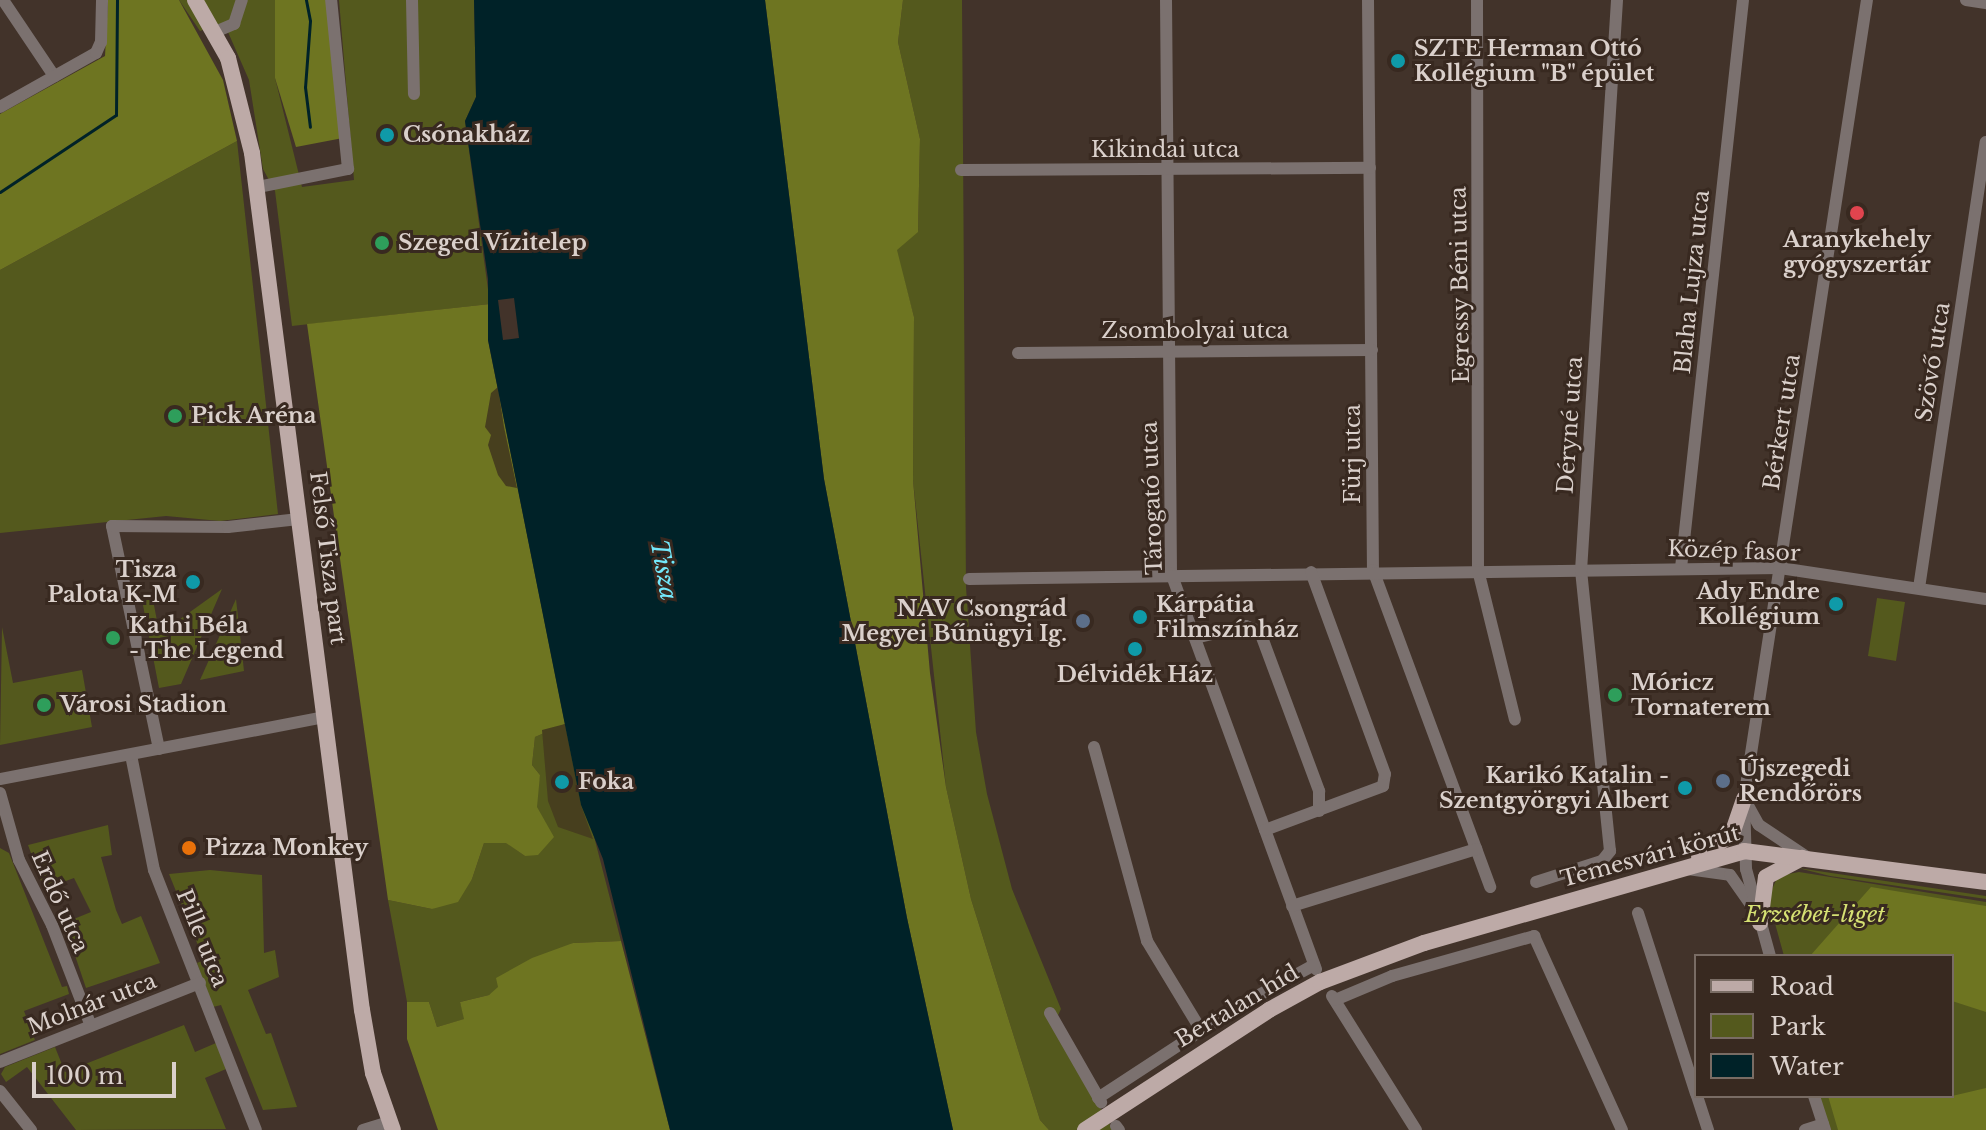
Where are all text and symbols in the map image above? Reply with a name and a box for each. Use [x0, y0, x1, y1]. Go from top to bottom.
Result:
place label: SZTE Herman Ottó Kollégium "B" épület [1414, 35, 1655, 86]
marker: SZTE Herman Ottó Kollégium "B" épület [1389, 52, 1407, 70]
place label: Csónakház [403, 122, 530, 148]
marker: Csónakház [378, 126, 396, 144]
street label: Kikindai utca [1091, 137, 1239, 163]
street label: Egressy Béni utca [1445, 186, 1475, 384]
street label: Blaha Lujza utca [1669, 189, 1715, 375]
marker: Aranykehely gyógyszertár [1848, 204, 1866, 222]
place label: Aranykehely gyógyszertár [1783, 226, 1931, 278]
place label: Szeged Vízitelep [398, 230, 588, 256]
marker: Szeged Vízitelep [373, 234, 391, 252]
street label: Szövő utca [1911, 300, 1955, 424]
street label: Zsombolyai utca [1101, 318, 1289, 344]
street label: Bérkert utca [1758, 352, 1806, 492]
street label: Déryné utca [1552, 355, 1588, 495]
place label: Pick Aréna [191, 403, 318, 429]
street label: Fürj utca [1340, 404, 1366, 504]
marker: Pick Aréna [166, 407, 184, 425]
street label: Tárogató utca [1136, 421, 1168, 575]
street label: Felső Tisza part [304, 469, 352, 647]
street label: Közép fasor [1667, 535, 1801, 567]
water label: Tisza [645, 537, 683, 603]
place label: Tisza Palota K-M [47, 556, 177, 608]
marker: Tisza Palota K-M [184, 573, 202, 591]
place label: Ady Endre Kollégium [1696, 578, 1820, 630]
place label: Kárpátia Filmszínház [1156, 591, 1299, 642]
place label: NAV Csongrád Megyei Bűnügyi Ig. [842, 595, 1067, 646]
marker: Ady Endre Kollégium [1827, 595, 1845, 613]
marker: Kárpátia Filmszínház [1131, 608, 1149, 626]
place label: Kathi Béla - The Legend [129, 612, 284, 664]
marker: NAV Csongrád Megyei Bűnügyi Ig. [1074, 612, 1092, 630]
marker: Kathi Béla - The Legend [104, 629, 122, 647]
marker: Délvidék Ház [1126, 640, 1144, 658]
place label: Délvidék Ház [1057, 662, 1213, 688]
place label: Móricz Tornaterem [1631, 669, 1771, 720]
marker: Móricz Tornaterem [1606, 686, 1624, 704]
place label: Városi Stadion [60, 692, 227, 718]
marker: Városi Stadion [35, 696, 53, 714]
place label: Újszegedi Rendőrörs [1739, 755, 1862, 806]
place label: Karikó Katalin - Szentgyörgyi Albert [1438, 762, 1669, 814]
place label: Foka [578, 769, 634, 795]
marker: Újszegedi Rendőrörs [1714, 772, 1732, 790]
marker: Foka [553, 773, 571, 791]
marker: Karikó Katalin - Szentgyörgyi Albert [1676, 779, 1694, 797]
street label: Temesvári körút [1558, 819, 1742, 893]
place label: Pizza Monkey [205, 835, 368, 861]
marker: Pizza Monkey [180, 839, 198, 857]
street label: Erdő utca [26, 847, 94, 957]
street label: Pille utca [170, 885, 234, 991]
park label: Erzsébet-liget [1745, 902, 1885, 928]
legend [1694, 954, 1954, 1098]
street label: Bertalan híd [1171, 959, 1303, 1053]
street label: Molnár utca [24, 967, 160, 1041]
text: Road [1770, 972, 1834, 1001]
text: Park [1770, 1012, 1826, 1041]
scale bar [36, 1046, 180, 1096]
text: Water [1770, 1052, 1844, 1081]
text: 100 m [46, 1061, 124, 1090]

